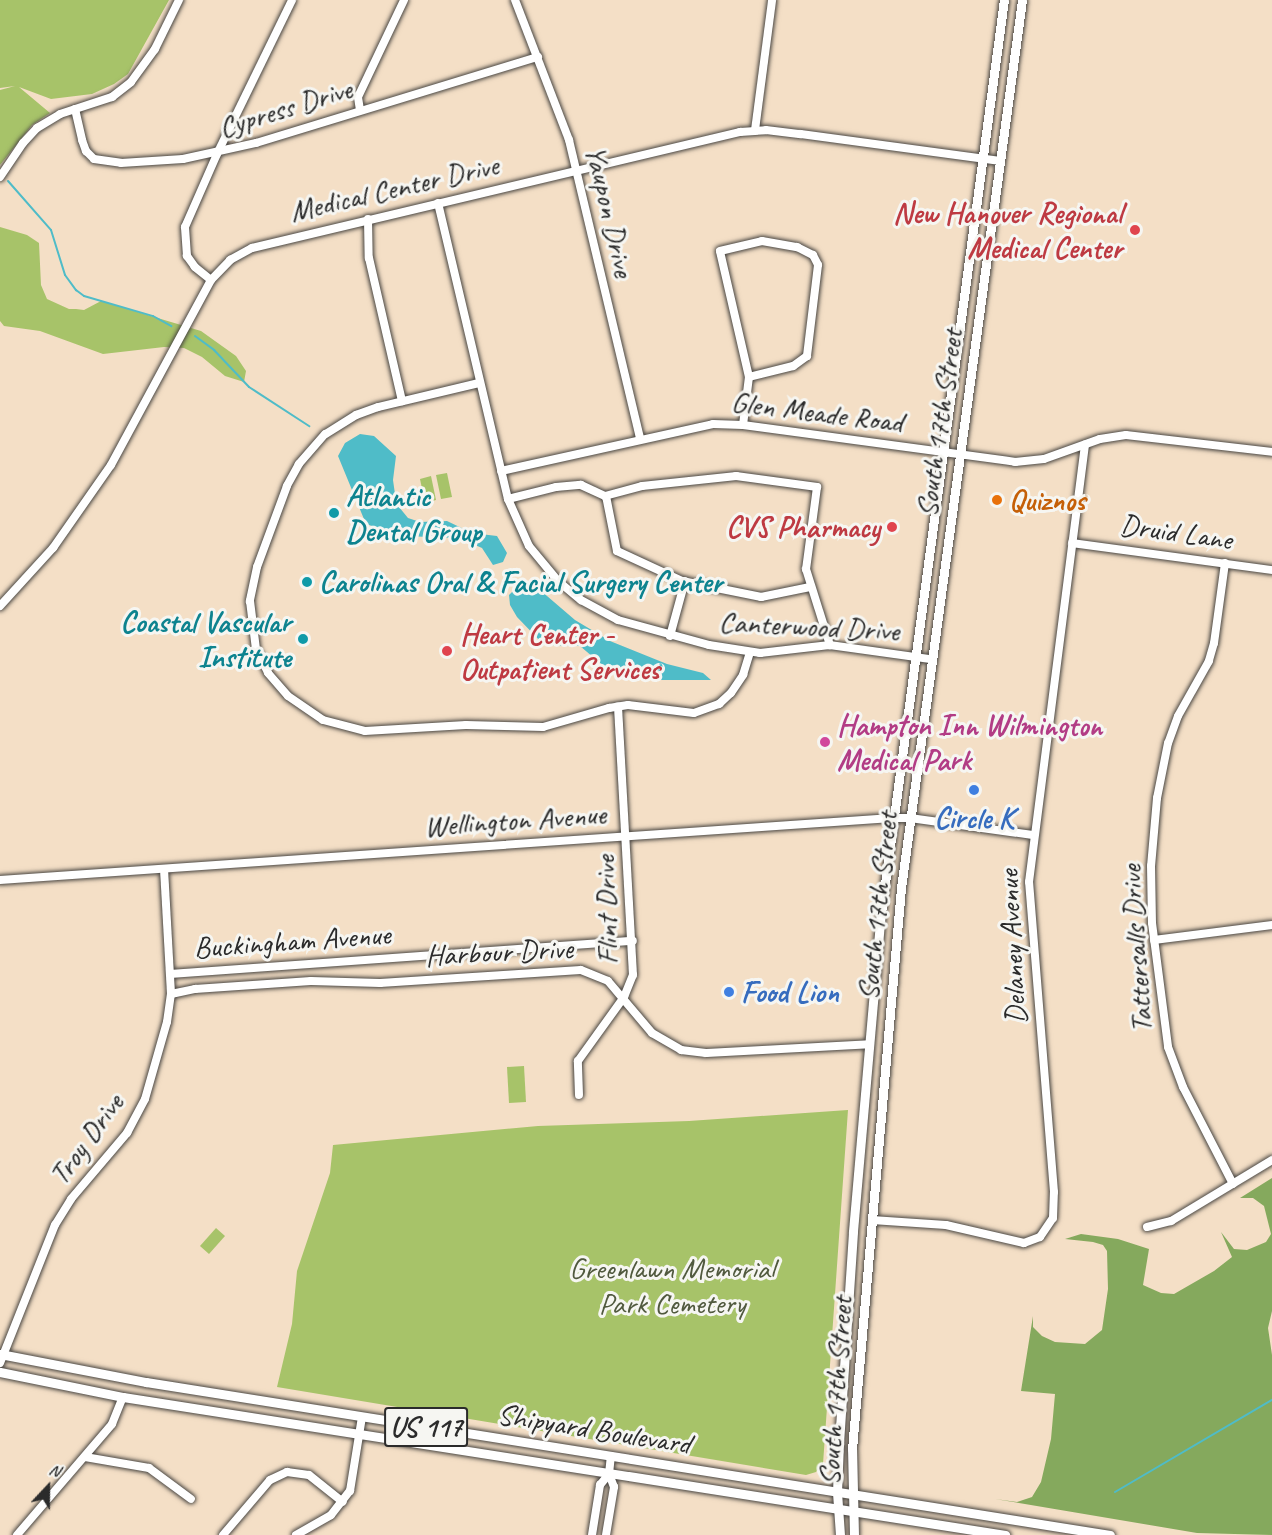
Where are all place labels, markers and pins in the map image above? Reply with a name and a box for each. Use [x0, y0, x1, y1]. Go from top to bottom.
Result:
place label: New Hanover Regional Medical Center [891, 195, 1122, 266]
marker: New Hanover Regional Medical Center [1126, 221, 1144, 239]
place label: Atlantic Dental Group [346, 478, 481, 548]
place label: Quiznos [1009, 482, 1085, 518]
marker: Quiznos [990, 493, 1004, 507]
marker: Atlantic Dental Group [327, 506, 341, 520]
place label: CVS Pharmacy [726, 509, 880, 545]
marker: CVS Pharmacy [885, 520, 899, 534]
place label: Carolinas Oral & Facial Surgery Center [319, 564, 723, 600]
marker: Carolinas Oral & Facial Surgery Center [300, 575, 314, 589]
place label: Coastal Vascular Institute [120, 604, 291, 674]
place label: Heart Center - Outpatient Services [460, 616, 659, 686]
marker: Coastal Vascular Institute [296, 632, 310, 646]
marker: Heart Center - Outpatient Services [438, 642, 456, 660]
place label: Hampton Inn Wilmington Medical Park [837, 707, 1102, 777]
marker: Hampton Inn Wilmington Medical Park [818, 735, 832, 749]
marker: Circle K [967, 783, 981, 797]
place label: Circle K [934, 800, 1014, 836]
place label: Food Lion [741, 974, 839, 1010]
marker: Food Lion [722, 985, 736, 999]

